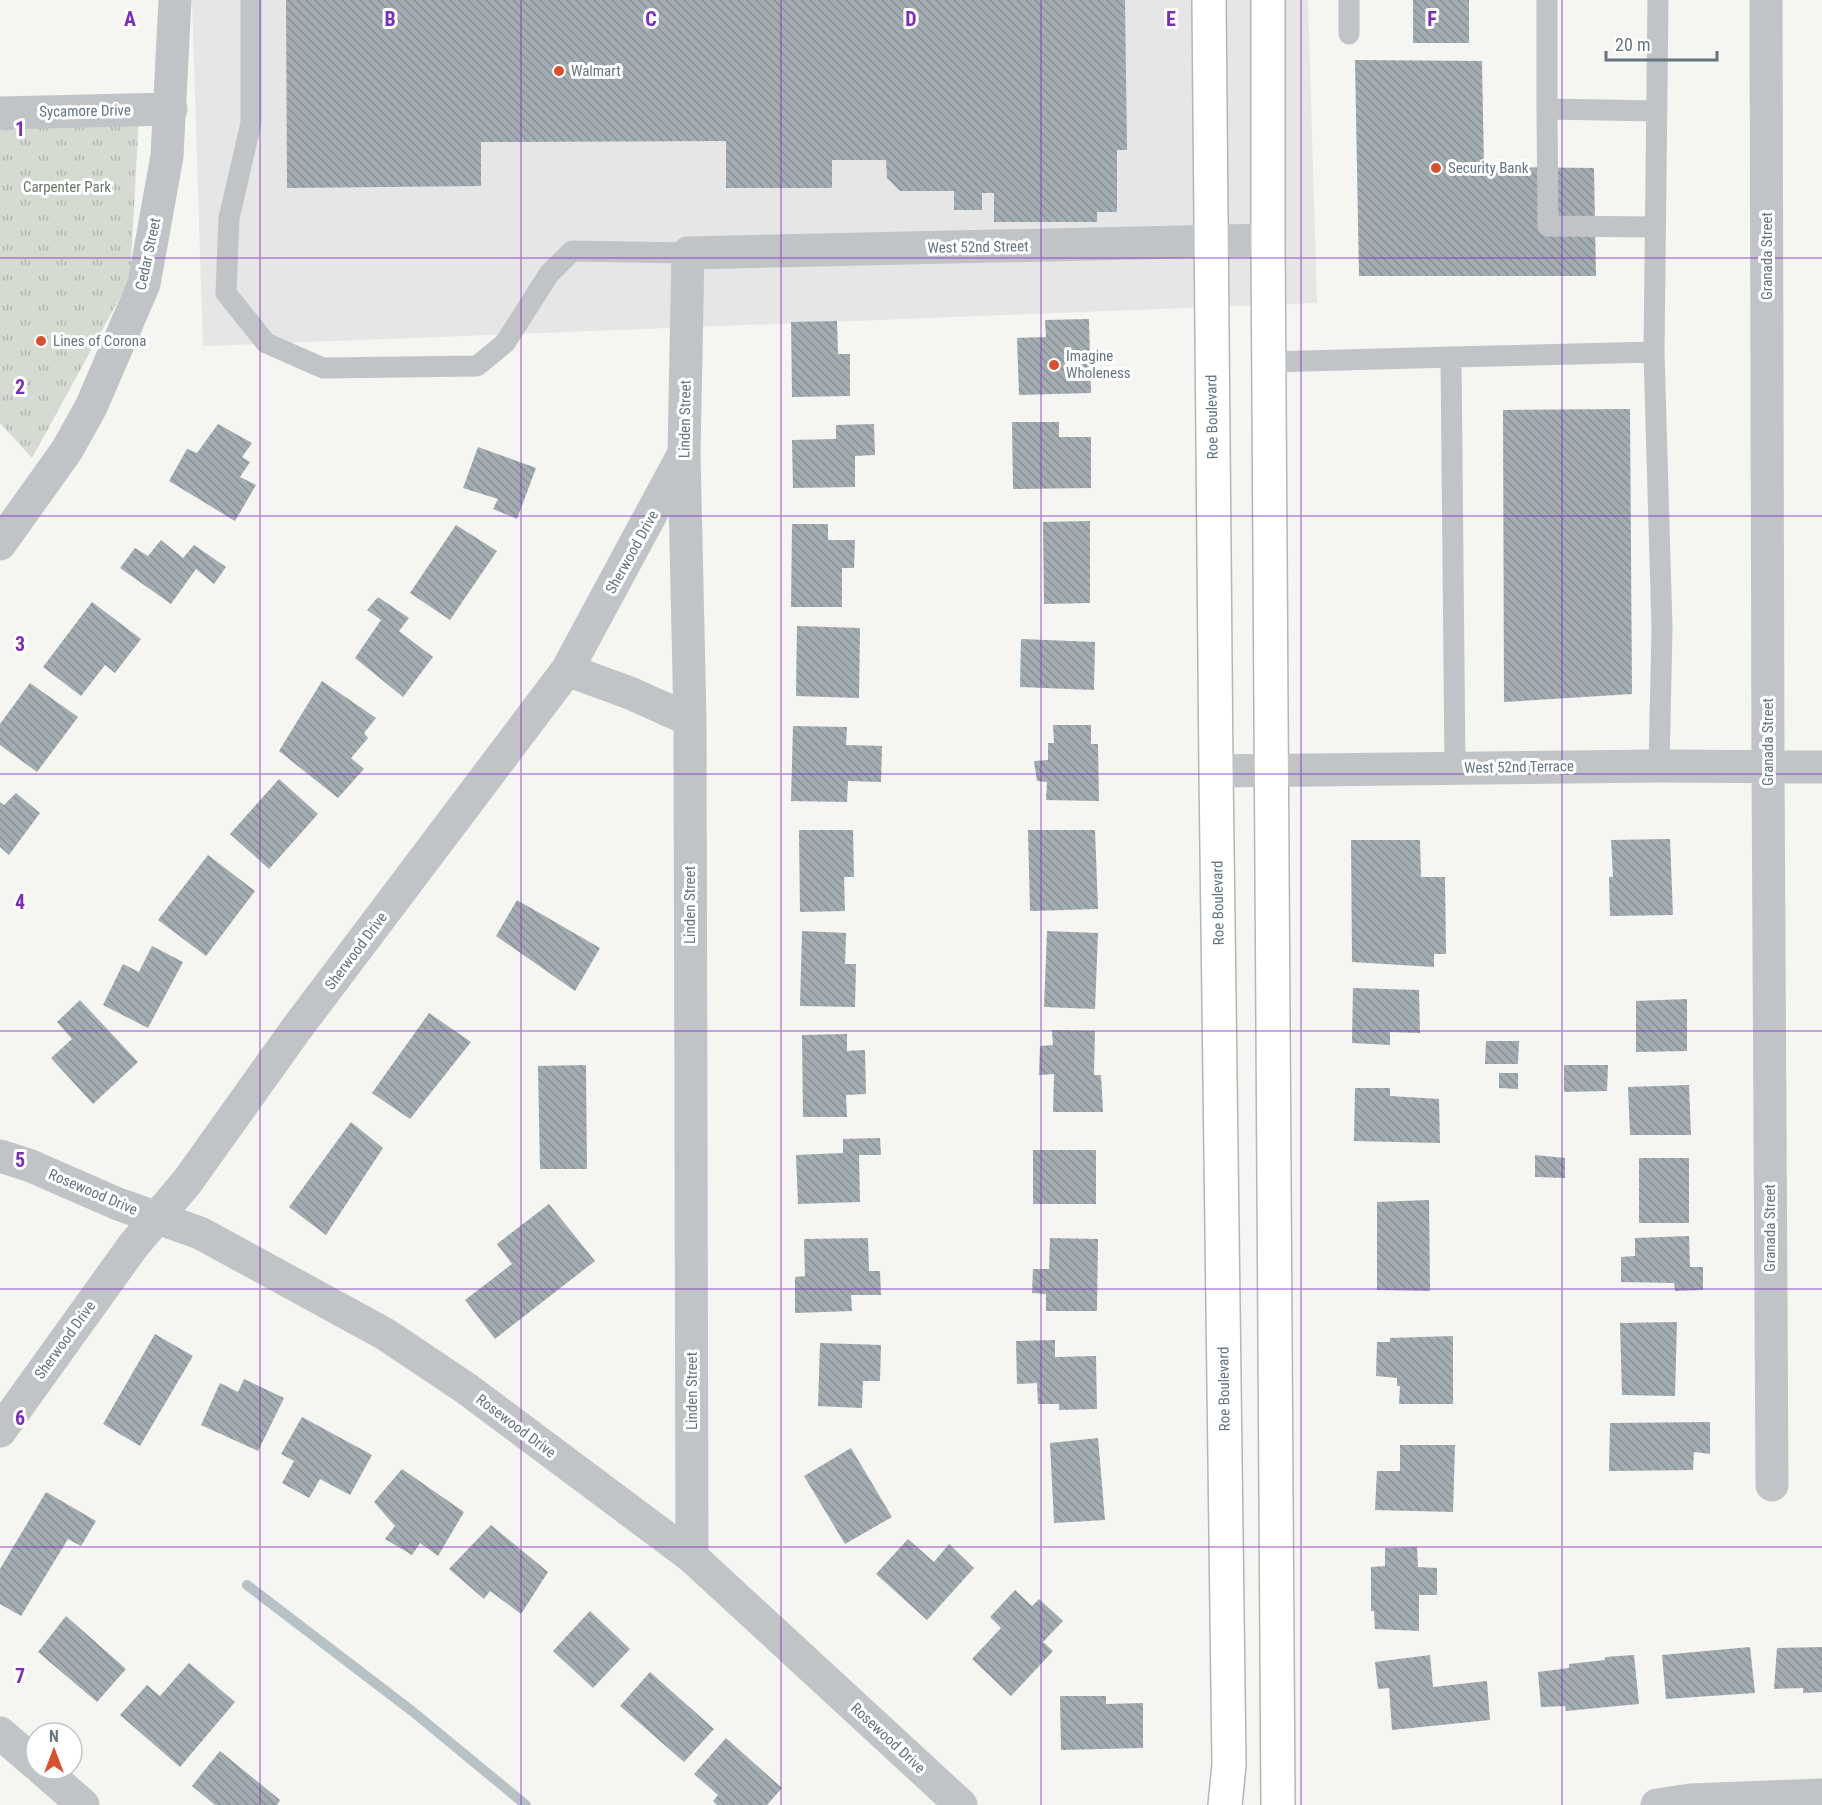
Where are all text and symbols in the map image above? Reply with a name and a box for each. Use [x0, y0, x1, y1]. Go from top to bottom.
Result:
text: A [124, 7, 136, 31]
text: B [384, 7, 396, 31]
text: C [645, 7, 657, 31]
text: D [905, 7, 917, 31]
text: E [1166, 7, 1176, 31]
text: F [1427, 7, 1437, 31]
scale bar [1606, 24, 1717, 62]
text: 20 m [1615, 34, 1650, 55]
place label: Walmart [571, 62, 621, 80]
marker: Walmart [552, 64, 566, 78]
street label: Sycamore Drive [39, 101, 131, 121]
text: 1 [15, 117, 25, 141]
place label: Security Bank [1448, 159, 1529, 177]
marker: Security Bank [1429, 161, 1443, 175]
park label: Carpenter Park [23, 178, 111, 196]
street label: Granada Street [1758, 212, 1776, 300]
street label: Cedar Street [132, 216, 164, 292]
street label: West 52nd Street [927, 237, 1029, 257]
place label: Lines of Corona [53, 332, 146, 350]
marker: Lines of Corona [34, 334, 48, 348]
place label: Imagine Wholeness [1066, 347, 1131, 382]
marker: Imagine Wholeness [1047, 358, 1061, 372]
text: 2 [15, 375, 25, 399]
street label: Roe Boulevard [1202, 375, 1222, 459]
street label: Linden Street [675, 380, 695, 458]
street label: Sherwood Drive [602, 507, 662, 597]
text: 3 [15, 632, 25, 656]
street label: Granada Street [1759, 698, 1777, 786]
street label: West 52nd Terrace [1464, 757, 1574, 777]
street label: Roe Boulevard [1208, 861, 1228, 945]
street label: Linden Street [681, 866, 699, 944]
text: 4 [15, 890, 25, 914]
street label: Sherwood Drive [321, 909, 391, 993]
text: 5 [15, 1148, 25, 1172]
street label: Rosewood Drive [46, 1165, 140, 1219]
street label: Granada Street [1761, 1184, 1779, 1272]
street label: Sherwood Drive [31, 1297, 99, 1383]
street label: Roe Boulevard [1214, 1347, 1234, 1431]
street label: Linden Street [683, 1352, 701, 1430]
street label: Rosewood Drive [473, 1390, 559, 1462]
text: 6 [15, 1406, 25, 1430]
text: 7 [15, 1664, 25, 1688]
street label: Rosewood Drive [847, 1699, 929, 1777]
north arrow [24, 1721, 84, 1781]
text: N [49, 1727, 59, 1746]

